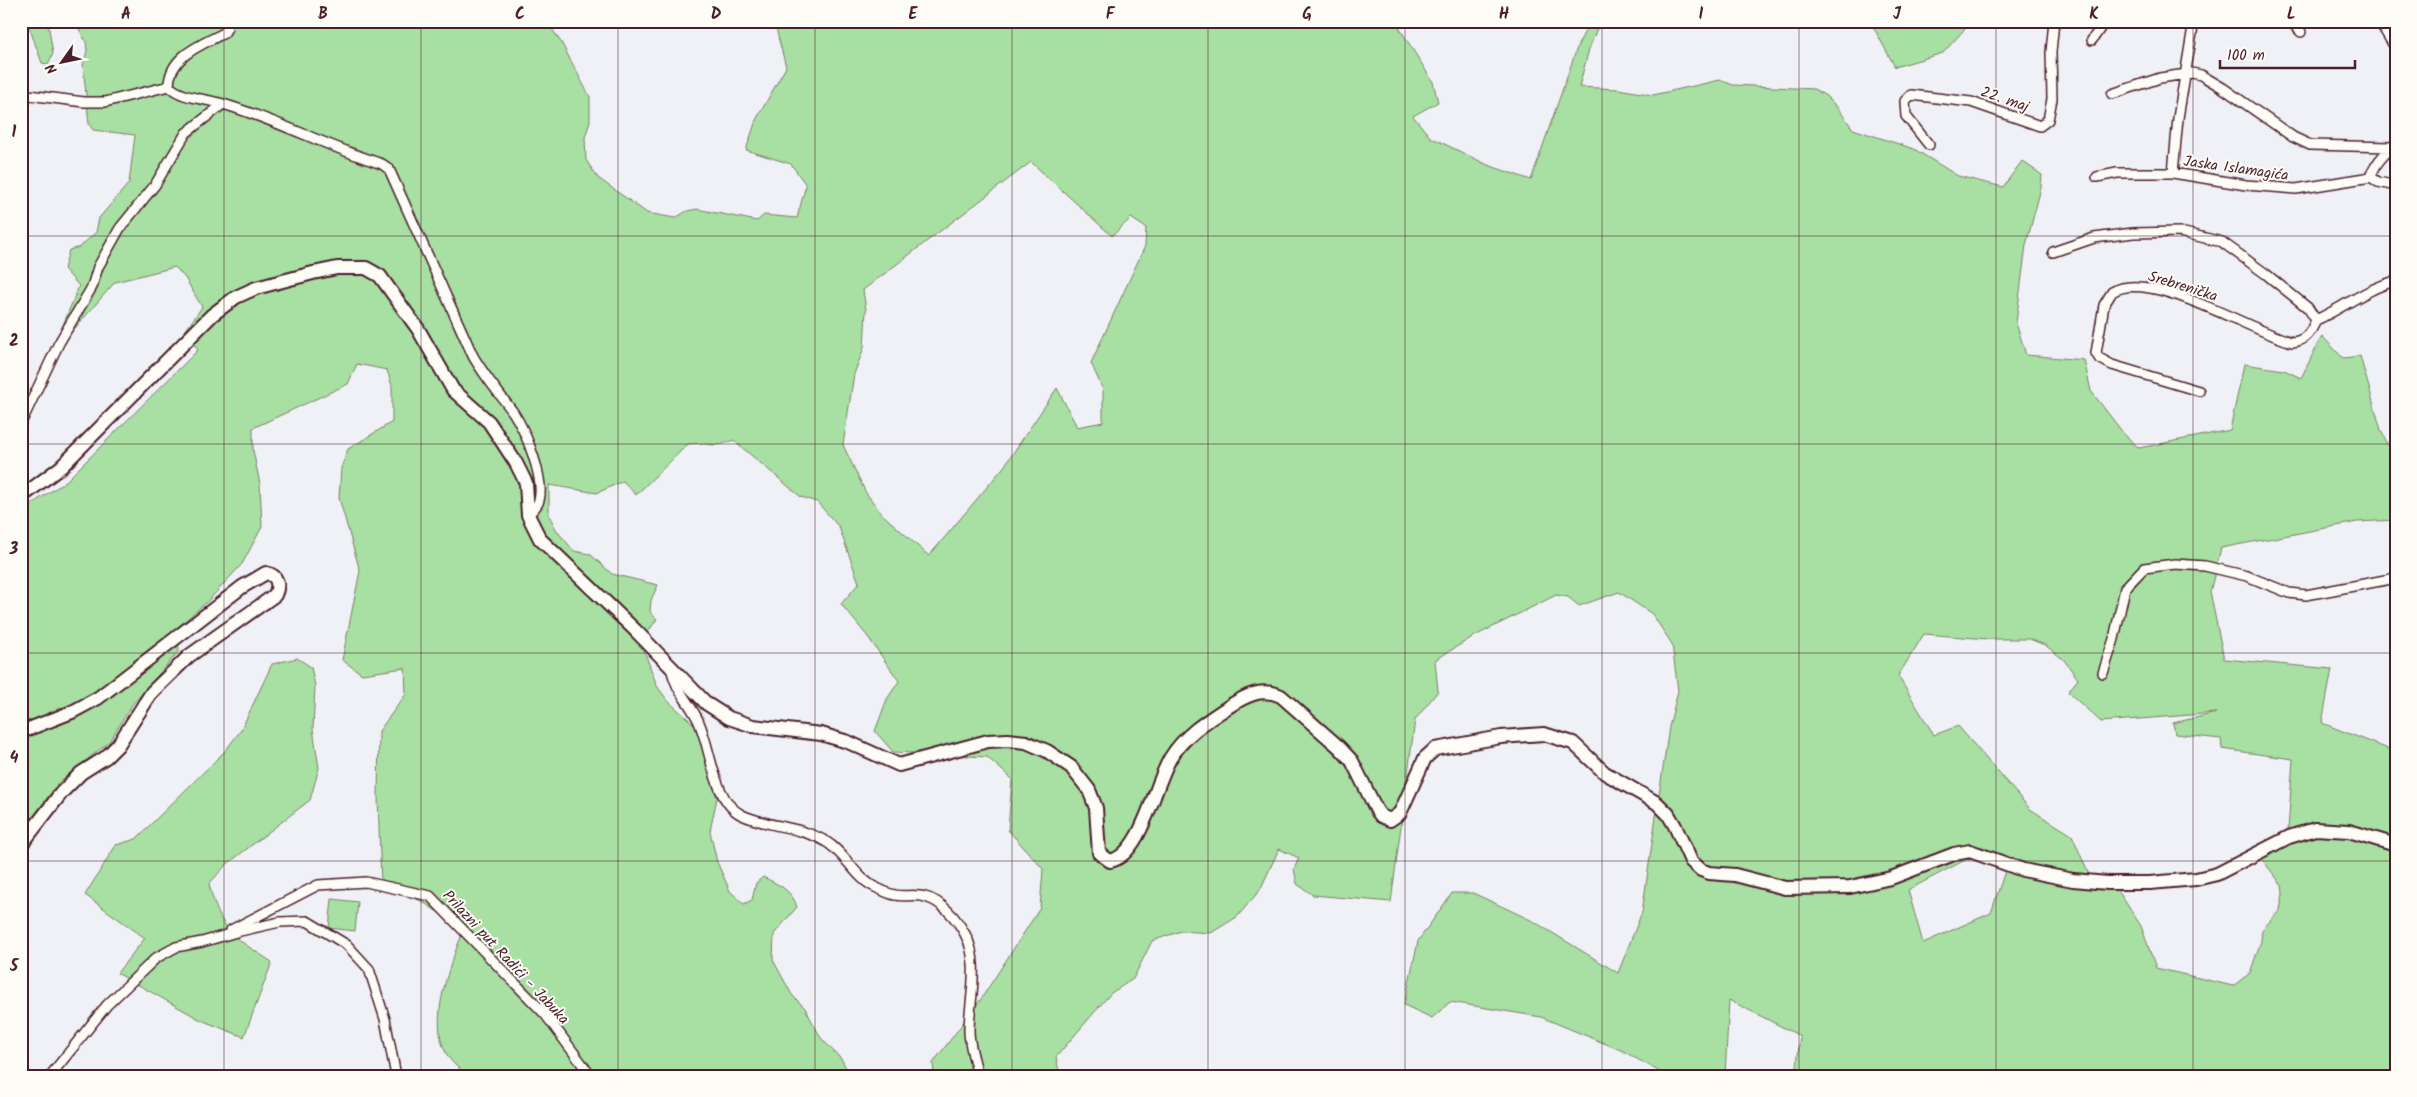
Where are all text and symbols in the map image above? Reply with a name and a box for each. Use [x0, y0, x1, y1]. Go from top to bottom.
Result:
text: A [121, 2, 131, 27]
text: B [318, 2, 328, 27]
text: C [515, 2, 525, 27]
text: D [711, 2, 722, 27]
text: E [909, 2, 919, 27]
text: F [1106, 2, 1116, 27]
text: G [1302, 2, 1312, 27]
text: H [1499, 2, 1509, 27]
text: I [1699, 2, 1704, 27]
text: J [1893, 2, 1902, 27]
text: K [2089, 2, 2099, 27]
text: L [2287, 2, 2295, 27]
north arrow [38, 38, 88, 88]
scale bar [2220, 38, 2354, 70]
text: 100 m [2227, 44, 2265, 68]
text: N [40, 59, 64, 78]
street label: 22. maj [1977, 80, 2033, 120]
text: 1 [12, 120, 17, 145]
street label: Jaska Islamagića [2182, 150, 2290, 188]
street label: Srebrenička [2145, 265, 2220, 309]
text: 2 [9, 329, 19, 354]
text: 3 [9, 537, 19, 562]
text: 4 [10, 746, 19, 771]
street label: Prilazni put Radići - Jabuka [436, 885, 574, 1031]
text: 5 [9, 954, 20, 979]

